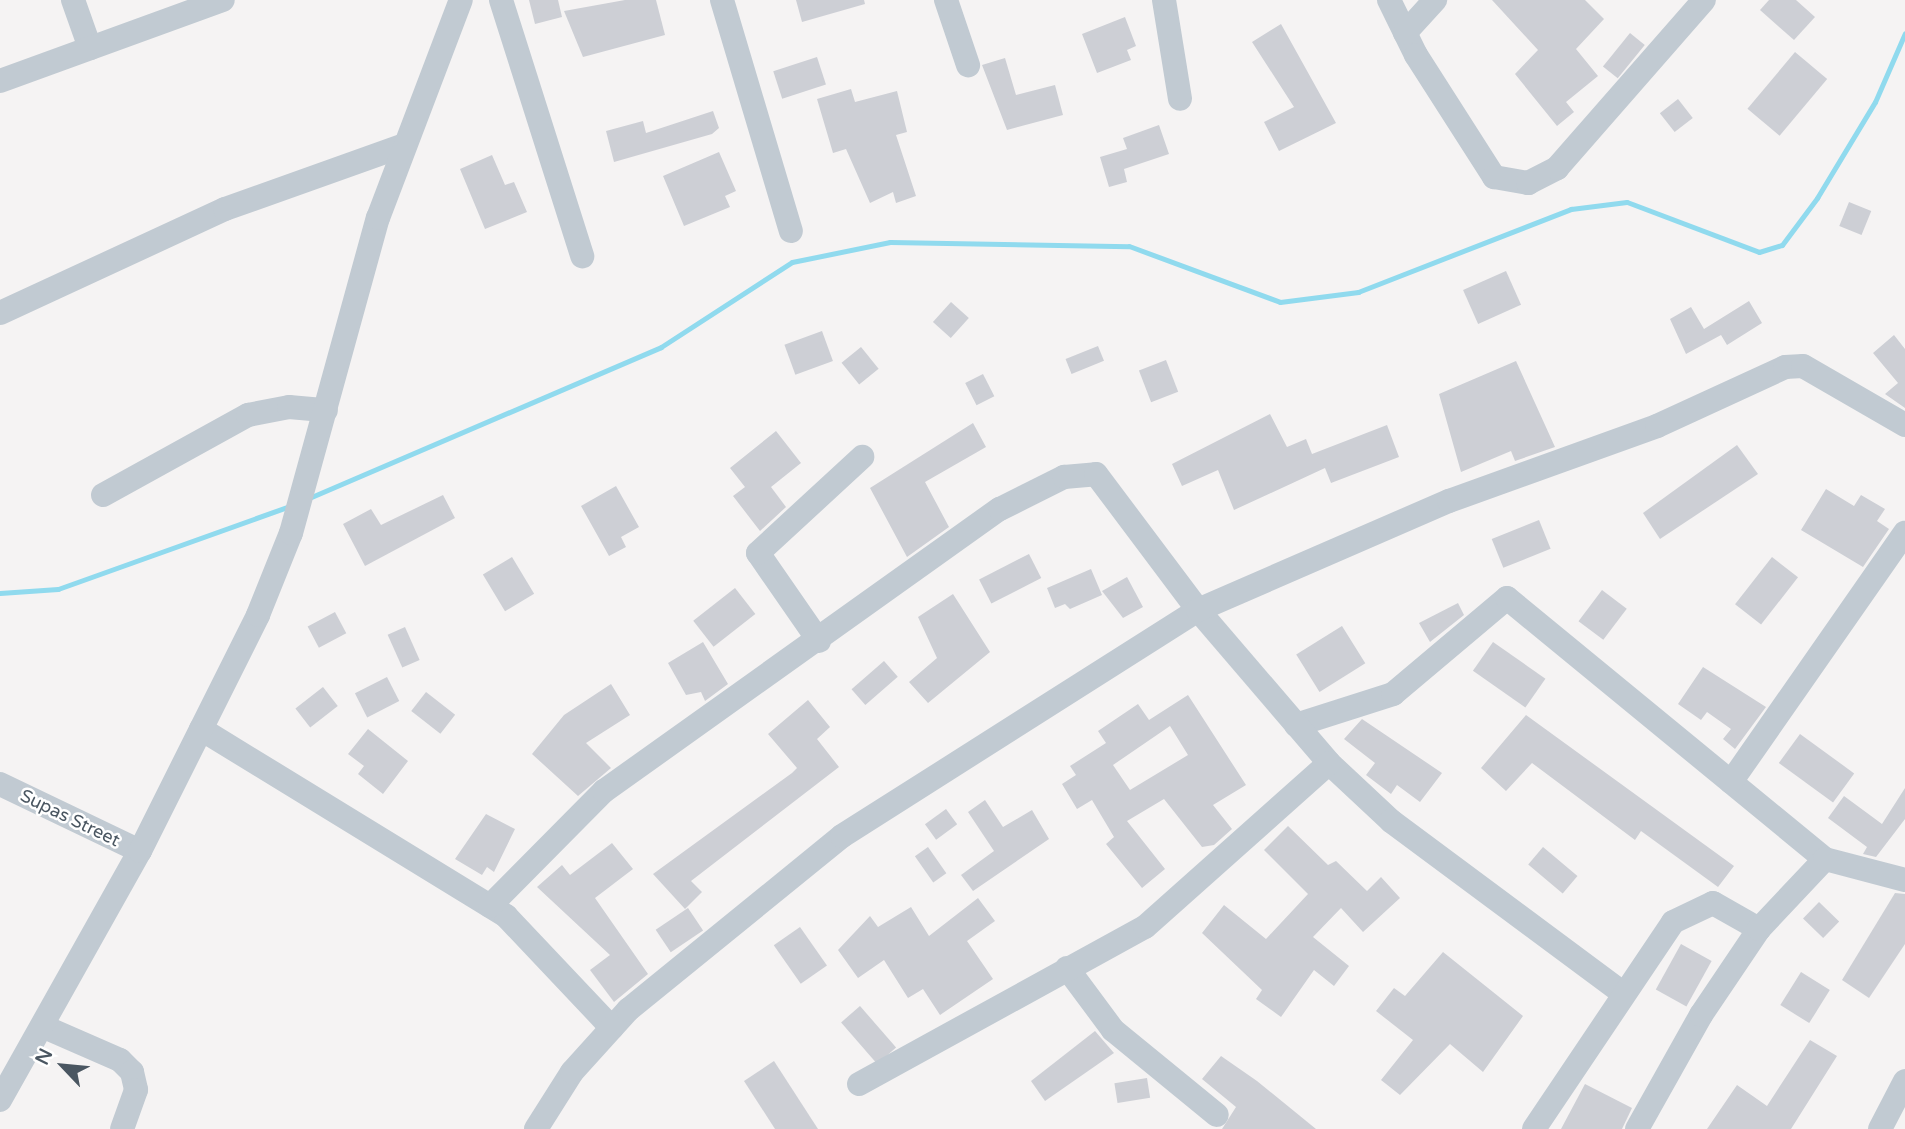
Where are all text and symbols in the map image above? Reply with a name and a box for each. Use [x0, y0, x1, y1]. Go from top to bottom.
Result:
street label: Supas Street [17, 785, 123, 851]
north arrow [28, 1031, 98, 1101]
text: N [31, 1045, 57, 1068]

